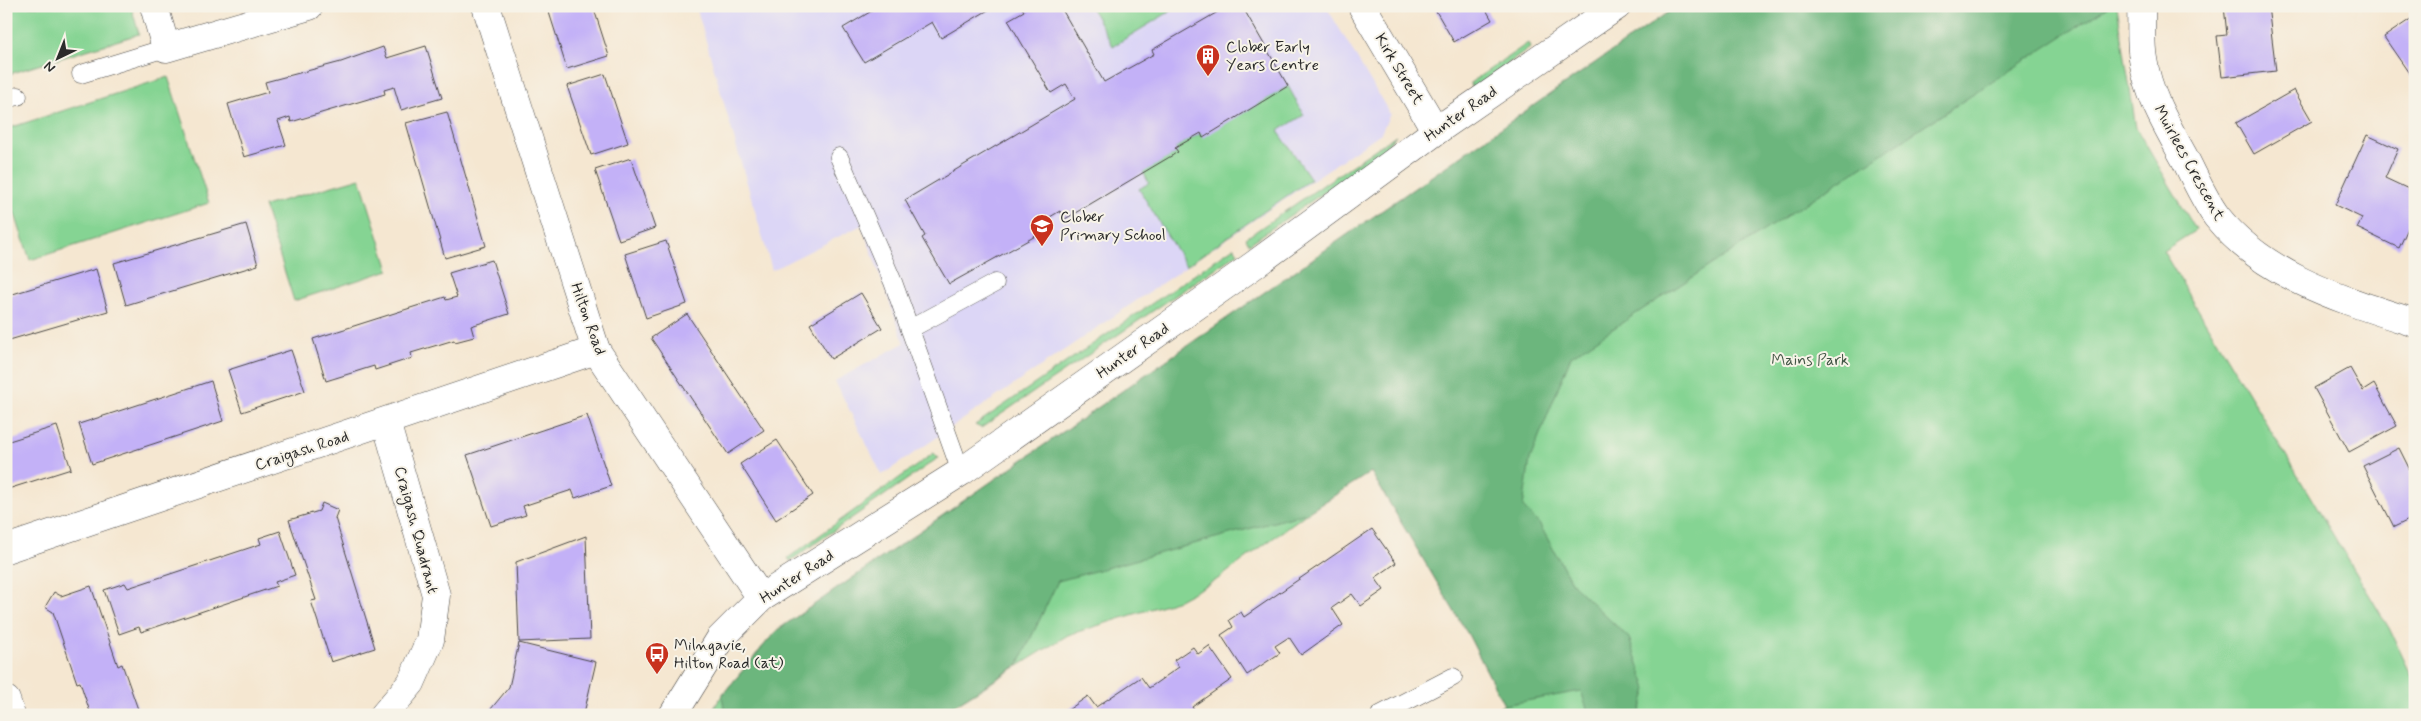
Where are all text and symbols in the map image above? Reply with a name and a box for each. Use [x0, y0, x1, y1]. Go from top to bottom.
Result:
street label: Kirk Street [1370, 29, 1429, 109]
north arrow [32, 32, 82, 82]
place label: Clober Early Years Centre [1226, 37, 1319, 76]
building icon: Clober Early Years Centre [1195, 43, 1221, 77]
text: N [40, 57, 59, 77]
street label: Hunter Road [1420, 81, 1502, 147]
street label: Muirlees Crescent [2149, 101, 2230, 225]
place label: Clober Primary School [1060, 207, 1166, 246]
school or university icon: Clober Primary School [1029, 213, 1055, 247]
street label: Hilton Road [565, 280, 611, 358]
street label: Hunter Road [1092, 318, 1174, 384]
park label: Mains Park [1771, 350, 1849, 371]
street label: Craigash Road [252, 426, 352, 477]
street label: Craigash Quadrant [388, 464, 443, 596]
street label: Hunter Road [756, 545, 838, 609]
place label: Milngavie, Hilton Road (at) [674, 635, 784, 674]
bus stop icon: Milngavie, Hilton Road (at) [644, 641, 670, 675]

